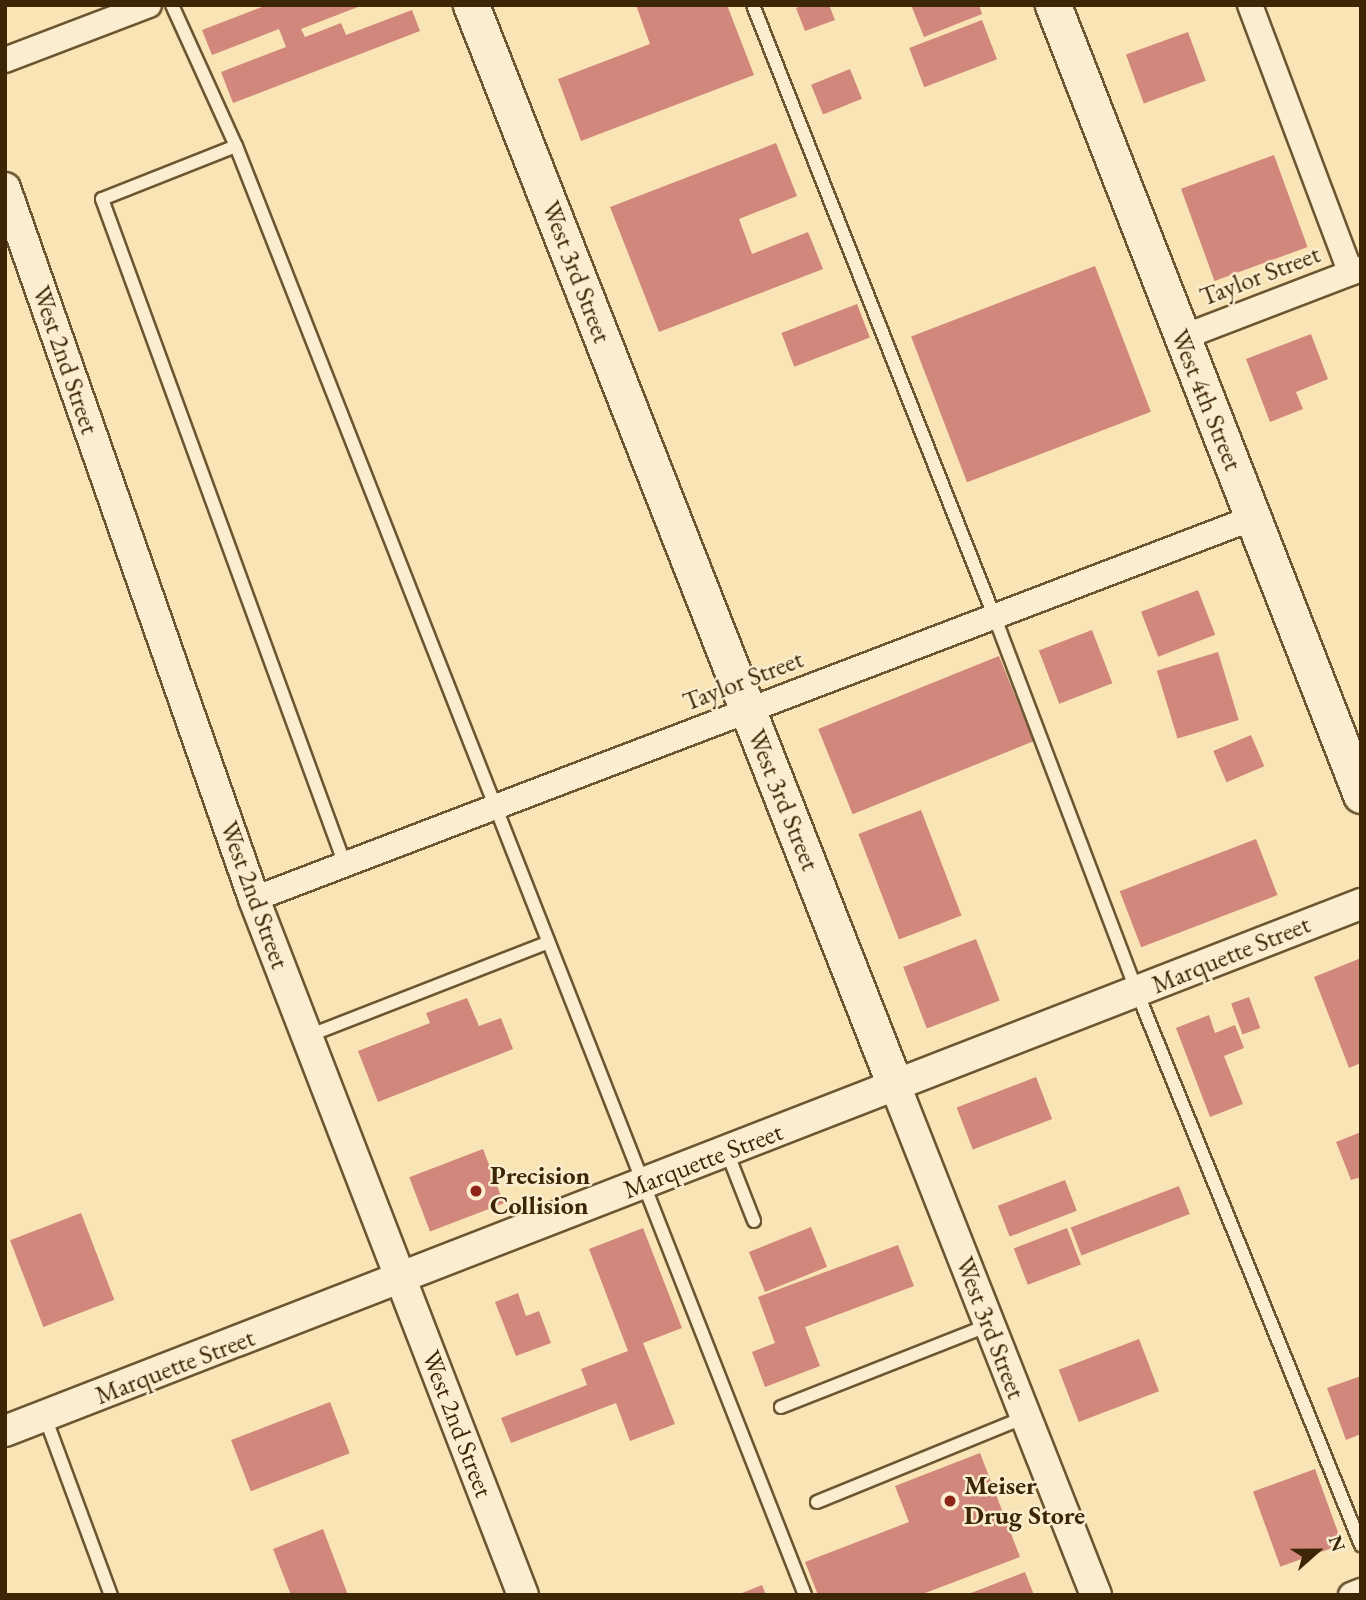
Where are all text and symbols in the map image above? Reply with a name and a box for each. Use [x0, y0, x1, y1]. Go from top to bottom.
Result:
street label: West 3rd Street [535, 197, 617, 347]
street label: Taylor Street [1195, 239, 1325, 313]
street label: West 2nd Street [25, 282, 105, 438]
street label: West 4th Street [1164, 325, 1248, 475]
street label: Taylor Street [678, 644, 808, 718]
street label: West 3rd Street [740, 725, 826, 875]
street label: West 2nd Street [213, 817, 295, 973]
street label: Marquette Street [1147, 909, 1315, 1001]
street label: Marquette Street [619, 1116, 787, 1206]
place label: Precision Collision [490, 1160, 590, 1222]
marker: Precision Collision [468, 1183, 484, 1199]
street label: West 3rd Street [949, 1253, 1031, 1403]
street label: Marquette Street [91, 1322, 259, 1412]
street label: West 2nd Street [415, 1346, 499, 1502]
place label: Meiser Drug Store [964, 1470, 1085, 1532]
marker: Meiser Drug Store [942, 1493, 958, 1509]
north arrow [1282, 1516, 1352, 1586]
text: N [1323, 1532, 1351, 1555]

